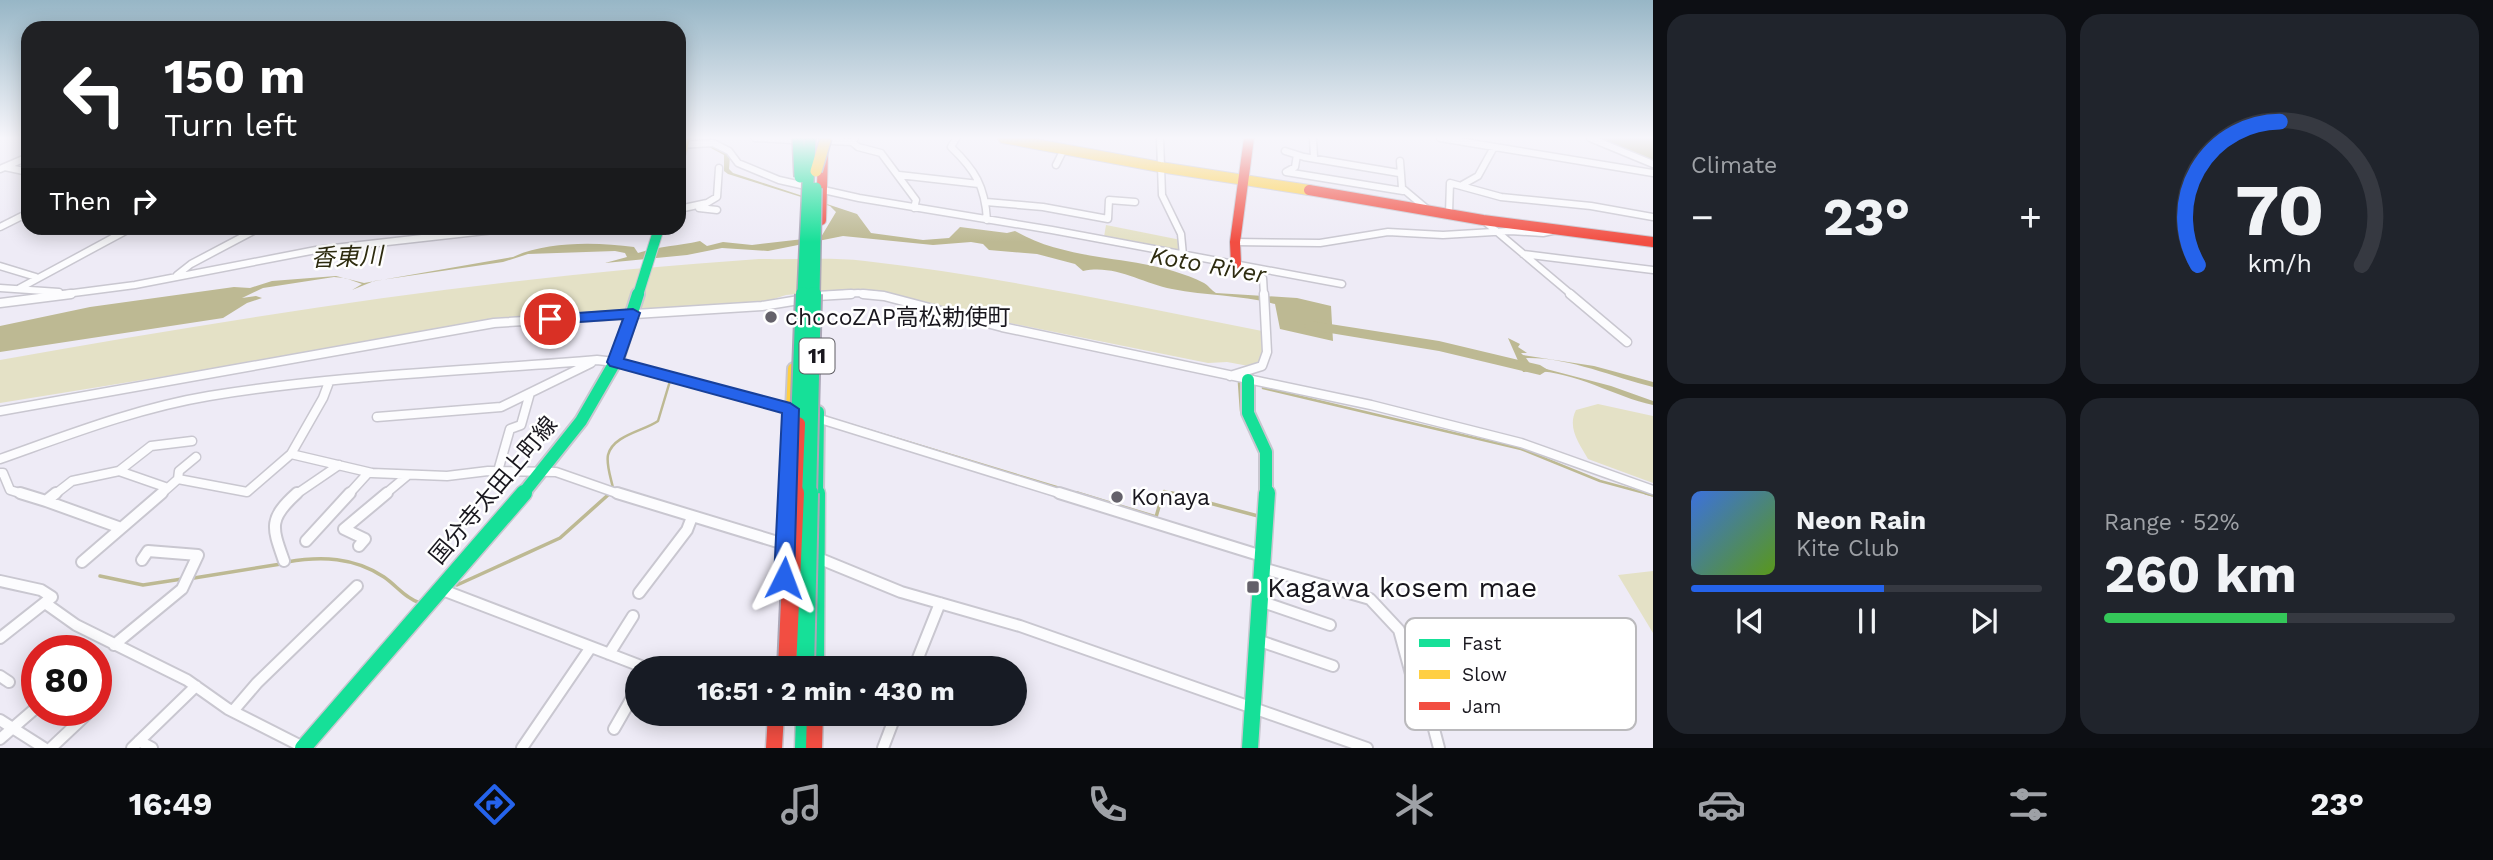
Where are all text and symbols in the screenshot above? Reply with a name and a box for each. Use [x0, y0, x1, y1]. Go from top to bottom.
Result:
text: 150 m [164, 47, 305, 105]
icon: left [49, 49, 140, 140]
text: Turn left [164, 106, 297, 144]
text: Climate [1691, 152, 1777, 179]
text: 70 [2235, 167, 2324, 253]
icon: right [125, 182, 163, 220]
text: Then [49, 186, 111, 216]
text: 23° [1823, 187, 1910, 248]
text: − [1691, 195, 1714, 239]
text: + [2019, 195, 2042, 239]
water label: Koto River [1148, 241, 1270, 289]
water label: 香東川 [311, 242, 386, 272]
text: km/h [2247, 249, 2312, 278]
pin [520, 289, 580, 349]
icon: arrive [531, 300, 569, 338]
place label: chocoZAP高松勅使町 [785, 304, 1011, 331]
marker: chocoZAP高松勅使町 [763, 309, 779, 325]
road number: 11 [800, 338, 834, 374]
street label: 国分寺太田上町線 [424, 411, 563, 569]
place label: Konaya [1131, 484, 1210, 511]
marker: Konaya [1109, 489, 1125, 505]
text: Neon Rain [1796, 505, 1926, 535]
text: Range · 52% [2104, 509, 2239, 536]
text: Kite Club [1796, 535, 1899, 562]
position arrow [747, 541, 821, 615]
text: 260 km [2104, 544, 2297, 605]
place label: Kagawa kosem mae [1267, 571, 1537, 604]
marker: Kagawa kosem mae [1245, 579, 1261, 595]
icon: previous [1731, 602, 1769, 640]
icon: pause [1848, 602, 1886, 640]
icon: next [1965, 602, 2003, 640]
legend [1405, 618, 1636, 730]
text: Fast [1462, 632, 1501, 655]
speed limit sign: 80 [21, 635, 112, 726]
text: Slow [1462, 663, 1507, 686]
text: 16:51 · 2 min · 430 m [697, 676, 955, 706]
text: Jam [1462, 695, 1501, 718]
icon: directions [470, 780, 519, 829]
icon: music [777, 780, 826, 829]
icon: phone [1083, 780, 1132, 829]
icon: climate [1390, 780, 1439, 829]
icon: car [1697, 780, 1746, 829]
icon: filters [2004, 780, 2053, 829]
text: 16:49 [129, 785, 212, 823]
text: 23° [2310, 785, 2364, 823]

